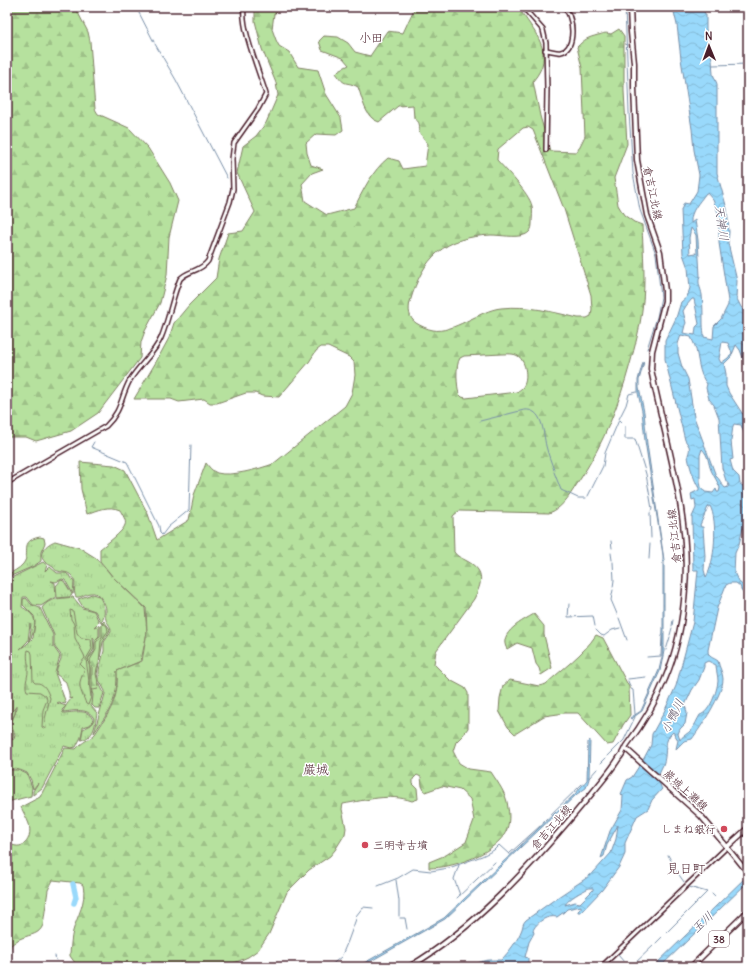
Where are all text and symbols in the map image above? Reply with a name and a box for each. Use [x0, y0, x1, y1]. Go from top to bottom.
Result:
north arrow [689, 26, 729, 66]
text: N [705, 29, 713, 43]
district label: 小田 [359, 30, 383, 45]
street label: 倉吉江北線 [640, 165, 666, 221]
water label: 天神川 [712, 204, 732, 242]
street label: 倉吉江北線 [664, 508, 684, 564]
water label: 小鴨川 [657, 697, 687, 735]
district label: 巌城 [303, 761, 329, 778]
street label: 巌城上灘線 [661, 766, 711, 814]
street label: 倉吉江北線 [528, 802, 574, 852]
place label: しまね銀行 [661, 822, 716, 836]
marker: しまね銀行 [719, 824, 729, 834]
place label: 三明寺古墳 [373, 838, 428, 852]
marker: 三明寺古墳 [360, 840, 370, 850]
district label: 見日町 [666, 860, 706, 877]
water label: 玉川 [688, 908, 716, 936]
road number: 38 [709, 931, 729, 947]

